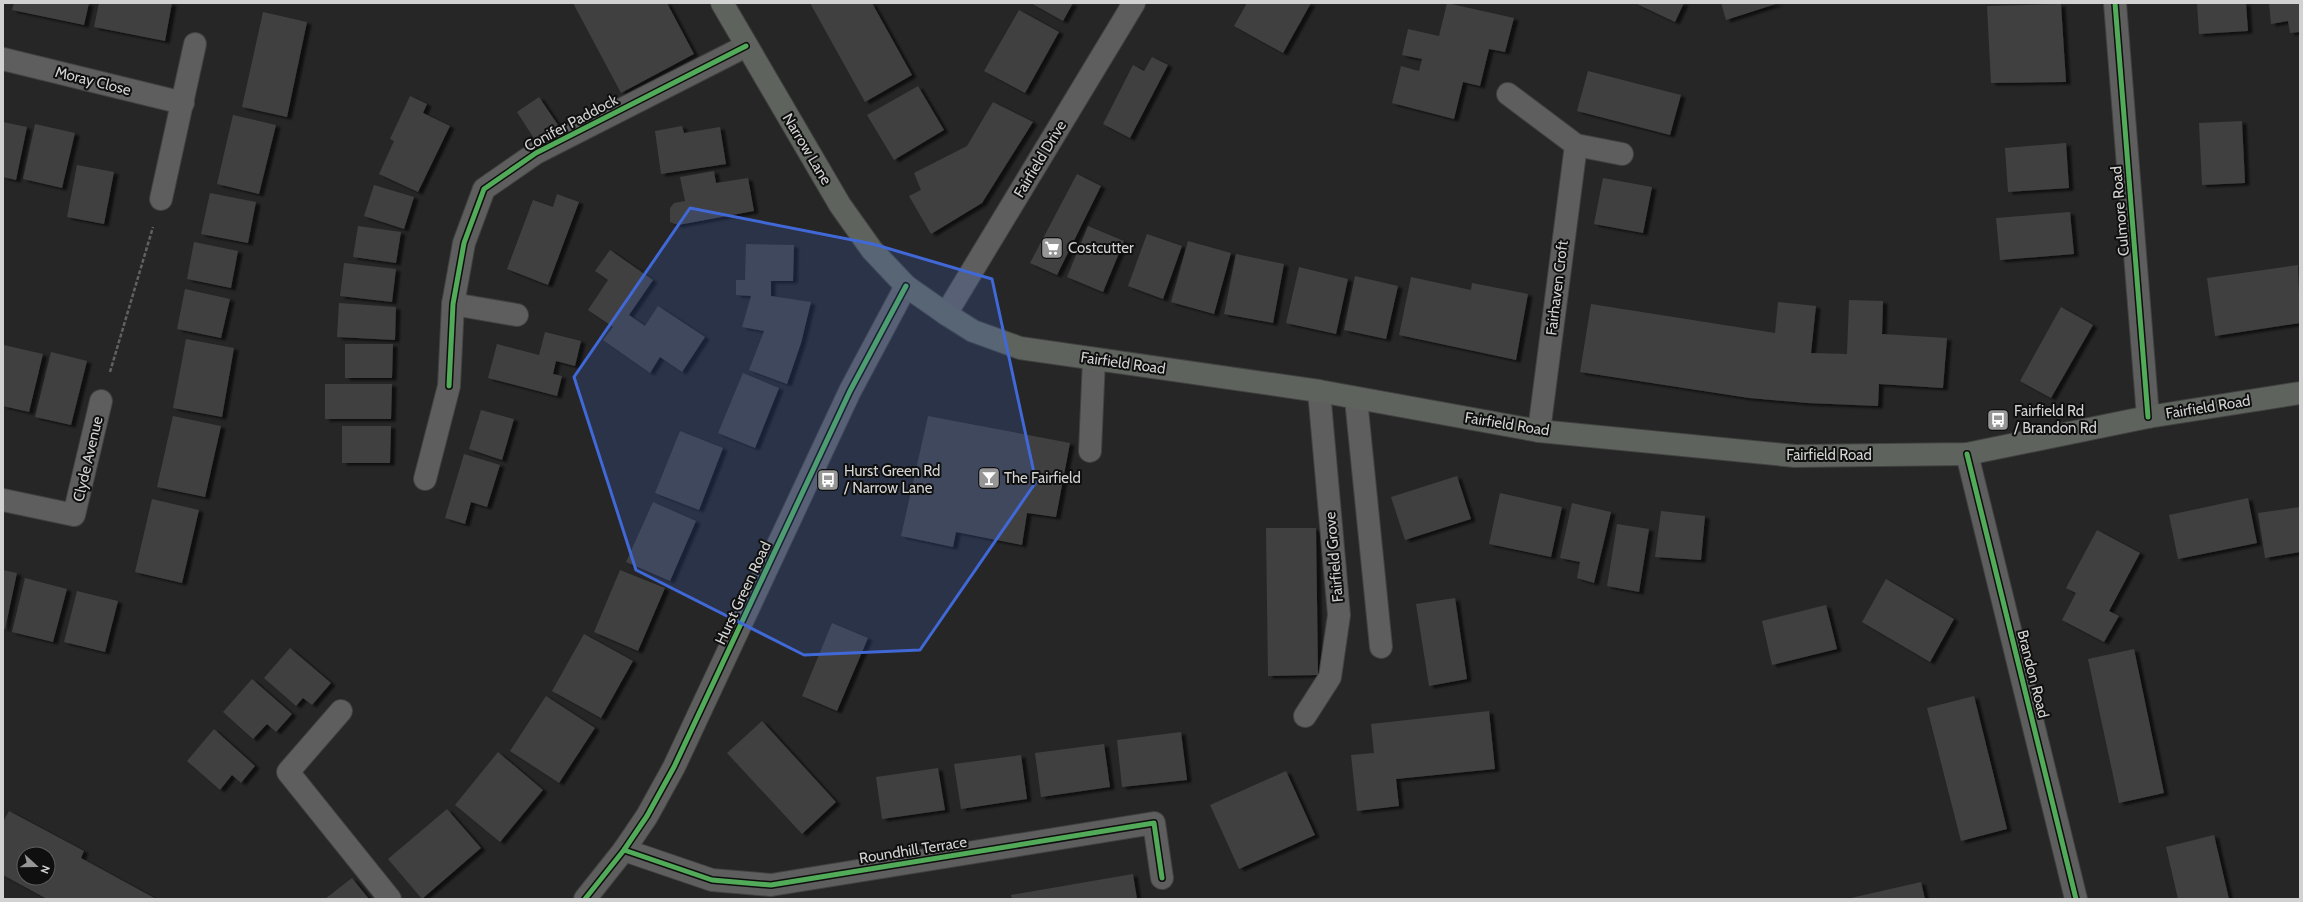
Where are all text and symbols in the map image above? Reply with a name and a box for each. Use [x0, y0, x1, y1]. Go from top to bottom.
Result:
street label: Moray Close [53, 63, 133, 99]
street label: Conifer Paddock [521, 91, 621, 155]
street label: Narrow Lane [779, 110, 836, 188]
street label: Fairfield Drive [1010, 117, 1070, 201]
street label: Culmore Road [2107, 165, 2133, 257]
supermarket icon: Costcutter [1039, 235, 1065, 261]
place label: Costcutter [1068, 239, 1134, 257]
street label: Fairhaven Croft [1542, 239, 1572, 337]
street label: Fairfield Road [1079, 348, 1167, 378]
street label: Fairfield Road [2164, 391, 2252, 423]
place label: Fairfield Rd / Brandon Rd [2013, 402, 2097, 437]
bus stop icon: Fairfield Rd / Brandon Rd [1985, 407, 2011, 433]
street label: Fairfield Road [1463, 408, 1551, 440]
street label: Clyde Avenue [69, 414, 107, 503]
street label: Fairfield Road [1786, 446, 1872, 464]
place label: Hurst Green Rd / Narrow Lane [843, 462, 940, 497]
bar icon: The Fairfield [976, 465, 1002, 491]
bus stop icon: Hurst Green Rd / Narrow Lane [815, 467, 841, 493]
place label: The Fairfield [1004, 469, 1081, 487]
street label: Fairfield Grove [1321, 511, 1347, 603]
street label: Hurst Green Road [711, 539, 775, 647]
street label: Brandon Road [2013, 628, 2053, 720]
street label: Roundhill Terrace [858, 833, 968, 867]
north arrow [16, 846, 56, 886]
text: N [37, 863, 53, 876]

